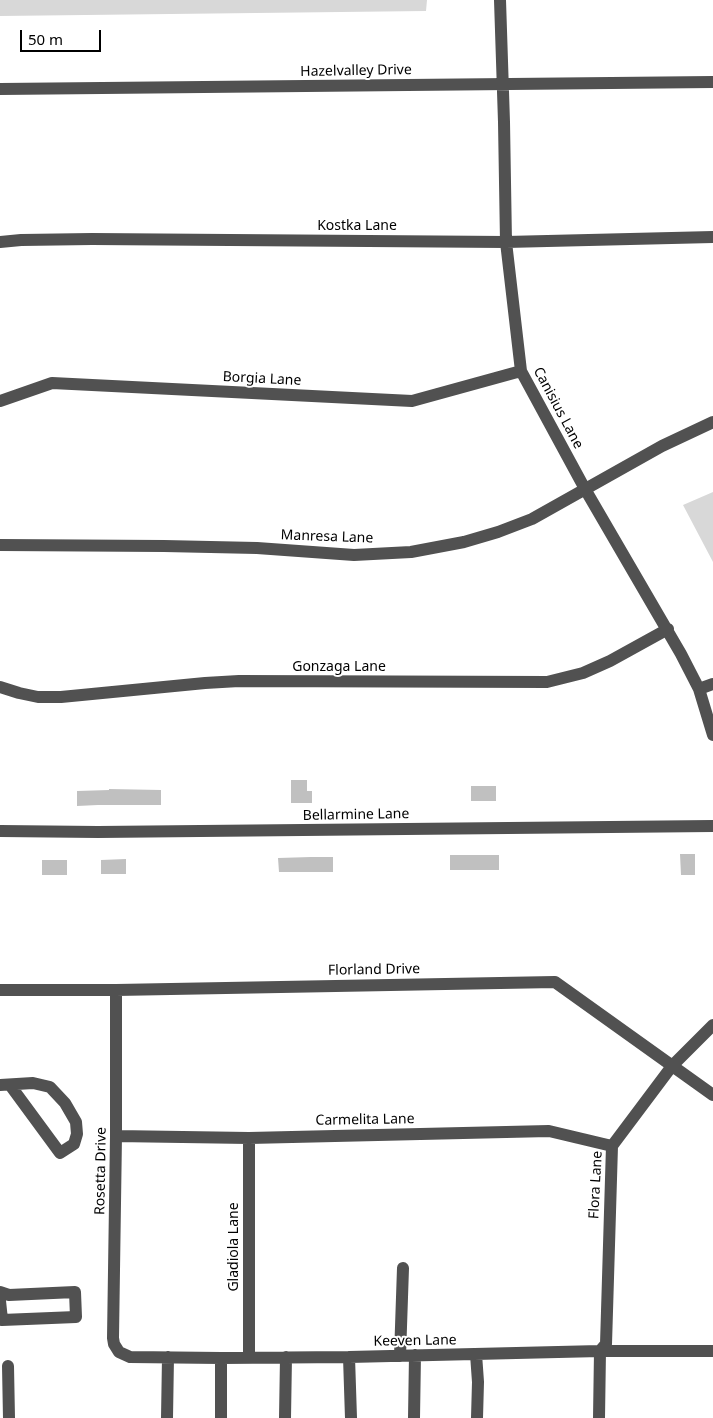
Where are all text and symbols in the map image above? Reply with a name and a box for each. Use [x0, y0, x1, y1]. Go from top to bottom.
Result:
scale bar [22, 20, 104, 52]
text: 50 m [28, 29, 63, 49]
street label: Hazelvalley Drive [300, 62, 412, 80]
street label: Kostka Lane [317, 218, 397, 234]
street label: Canisius Lane [529, 364, 587, 452]
street label: Borgia Lane [222, 369, 302, 389]
street label: Manresa Lane [280, 527, 374, 547]
street label: Gonzaga Lane [292, 659, 386, 675]
street label: Bellarmine Lane [303, 806, 409, 824]
street label: Florland Drive [328, 961, 420, 979]
street label: Carmelita Lane [315, 1111, 415, 1129]
street label: Rosetta Drive [92, 1127, 110, 1215]
street label: Flora Lane [586, 1151, 606, 1219]
street label: Gladiola Lane [226, 1202, 242, 1292]
street label: Keeven Lane [373, 1332, 457, 1350]

